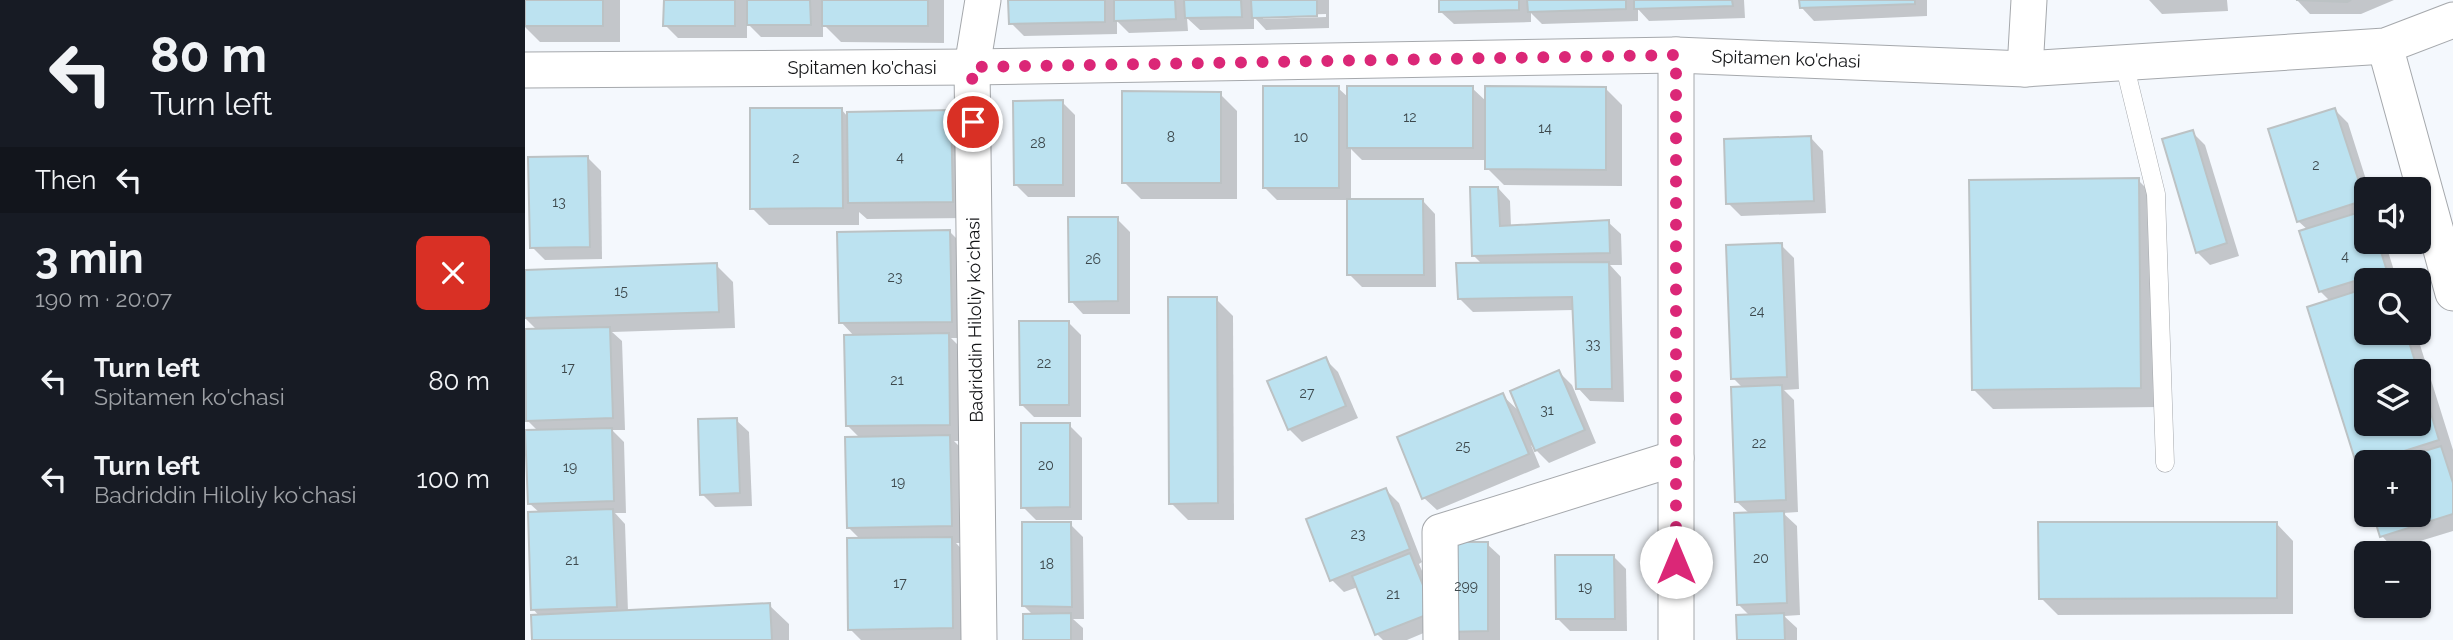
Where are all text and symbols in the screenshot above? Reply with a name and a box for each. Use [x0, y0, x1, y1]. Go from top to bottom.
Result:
text: 80 m [150, 26, 267, 83]
icon: left [35, 28, 126, 119]
street label: Spitamen ko'chasi [1711, 45, 1861, 72]
street label: Spitamen ko'chasi [787, 57, 937, 78]
text: Turn left [150, 85, 272, 122]
pin [943, 92, 1003, 152]
icon: arrive [954, 103, 992, 141]
house number: 12 [1403, 109, 1417, 125]
house number: 14 [1538, 120, 1552, 136]
house number: 8 [1167, 129, 1175, 145]
house number: 10 [1294, 129, 1308, 145]
house number: 28 [1030, 135, 1046, 151]
house number: 4 [896, 149, 904, 165]
house number: 2 [792, 150, 800, 166]
house number: 2 [2312, 157, 2320, 173]
icon: left [110, 161, 148, 199]
text: Then [35, 165, 96, 195]
map controls [2354, 177, 2431, 618]
button: sound [2354, 177, 2431, 254]
house number: 13 [552, 194, 566, 210]
street label: Badriddin Hiloliy koʻchasi [962, 217, 987, 423]
text: 3 min [35, 234, 144, 283]
button: close [416, 236, 490, 310]
house number: 4 [2341, 248, 2349, 264]
house number: 26 [1085, 251, 1101, 267]
button: search [2354, 268, 2431, 345]
house number: 23 [888, 269, 902, 285]
house number: 15 [614, 283, 628, 299]
text: 190 m · 20:07 [35, 285, 172, 312]
house number: 24 [1750, 303, 1765, 319]
house number: 33 [1586, 336, 1600, 352]
text: Turn left [94, 353, 200, 383]
house number: 22 [1037, 355, 1051, 371]
button: layers [2354, 359, 2431, 436]
house number: 17 [561, 360, 575, 376]
icon: left [35, 362, 73, 400]
text: 80 m [428, 366, 490, 396]
house number: 21 [890, 372, 904, 388]
text: Spitamen ko'chasi [94, 383, 285, 410]
house number: 27 [1300, 385, 1315, 401]
house number: 31 [1540, 402, 1554, 418]
house number: 22 [1752, 435, 1766, 451]
house number: 25 [1456, 438, 1471, 454]
button: + [2354, 450, 2431, 527]
text: Turn left [94, 451, 200, 481]
house number: 20 [1038, 457, 1054, 473]
house number: 19 [563, 459, 577, 475]
icon: left [35, 460, 73, 498]
text: 100 m [417, 464, 490, 494]
house number: 19 [891, 474, 905, 490]
text: Badriddin Hiloliy koʻchasi [94, 481, 357, 508]
position arrow [1639, 525, 1713, 599]
house number: 23 [1351, 526, 1365, 542]
button: − [2354, 541, 2431, 618]
house number: 20 [1753, 550, 1769, 566]
house number: 21 [565, 552, 579, 568]
house number: 18 [1040, 556, 1054, 572]
house number: 17 [893, 575, 907, 591]
house number: 299 [1454, 578, 1478, 594]
house number: 19 [1578, 579, 1592, 595]
house number: 21 [1386, 586, 1400, 602]

